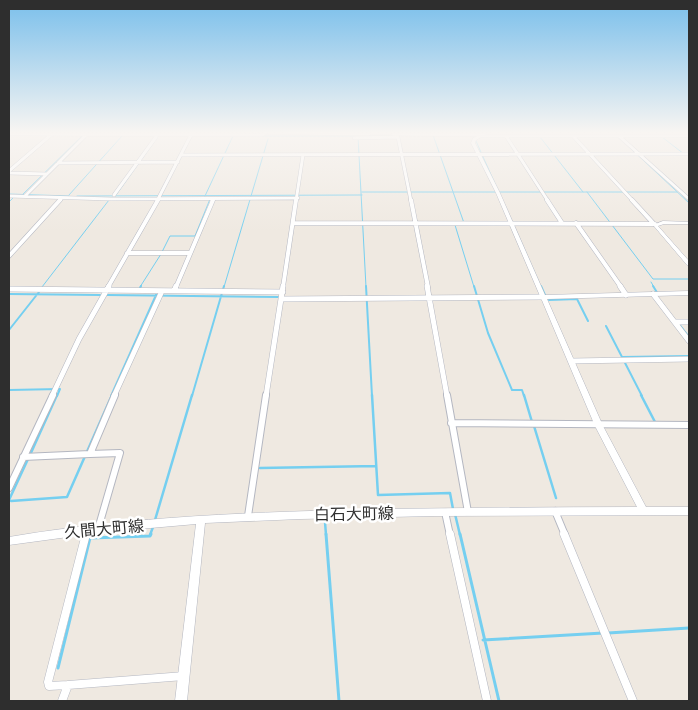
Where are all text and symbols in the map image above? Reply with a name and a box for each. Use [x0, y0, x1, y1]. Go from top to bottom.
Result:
street label: 白石大町線 [314, 504, 394, 524]
street label: 久間大町線 [63, 516, 145, 542]

